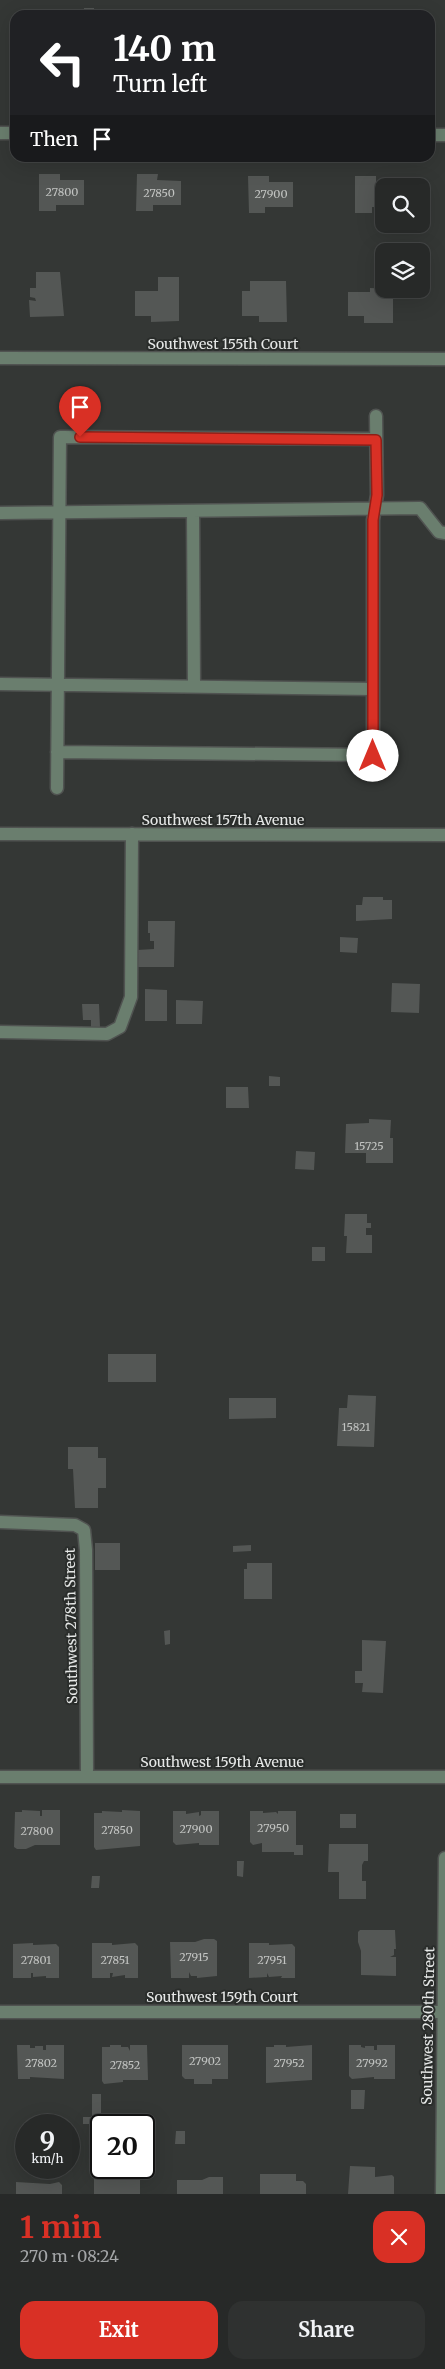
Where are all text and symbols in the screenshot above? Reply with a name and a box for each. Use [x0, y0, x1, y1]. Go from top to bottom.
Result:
text: 140 m [113, 27, 216, 71]
icon: left [30, 30, 95, 95]
text: Turn left [113, 70, 207, 98]
icon: arrive [88, 125, 116, 153]
text: Then [30, 127, 78, 151]
map controls [375, 178, 430, 298]
button: search [375, 178, 430, 233]
house number: 27800 [46, 185, 78, 199]
house number: 27850 [143, 186, 175, 200]
house number: 27900 [254, 187, 288, 201]
button: layers [375, 243, 430, 298]
street label: Southwest 155th Court [147, 335, 299, 353]
pin [59, 386, 101, 437]
icon: arrive [66, 393, 94, 421]
position arrow [346, 729, 398, 781]
street label: Southwest 157th Avenue [142, 811, 304, 829]
house number: 15725 [354, 1139, 384, 1153]
house number: 15821 [342, 1420, 370, 1434]
street label: Southwest 278th Street [61, 1547, 81, 1704]
street label: Southwest 159th Avenue [140, 1753, 304, 1771]
house number: 27950 [257, 1821, 289, 1835]
house number: 27900 [179, 1822, 213, 1836]
house number: 27850 [101, 1823, 133, 1837]
house number: 27800 [21, 1824, 53, 1838]
street label: Southwest 280th Street [418, 1946, 438, 2105]
house number: 27915 [179, 1950, 209, 1964]
house number: 27801 [21, 1953, 51, 1967]
house number: 27851 [100, 1953, 130, 1967]
house number: 27951 [257, 1953, 287, 1967]
street label: Southwest 159th Court [146, 1988, 299, 2006]
house number: 27902 [189, 2054, 221, 2068]
house number: 27802 [25, 2056, 57, 2070]
house number: 27952 [273, 2056, 305, 2070]
house number: 27992 [356, 2056, 388, 2070]
house number: 27852 [110, 2058, 140, 2072]
speed limit sign: 20 [90, 2114, 155, 2179]
text: 9 [40, 2124, 55, 2156]
text: km/h [32, 2151, 63, 2166]
text: 1 min [20, 2208, 102, 2246]
button: close [373, 2211, 425, 2263]
text: 270 m · 08:24 [20, 2246, 119, 2266]
button: Exit [20, 2301, 218, 2359]
button: Share [228, 2301, 425, 2359]

